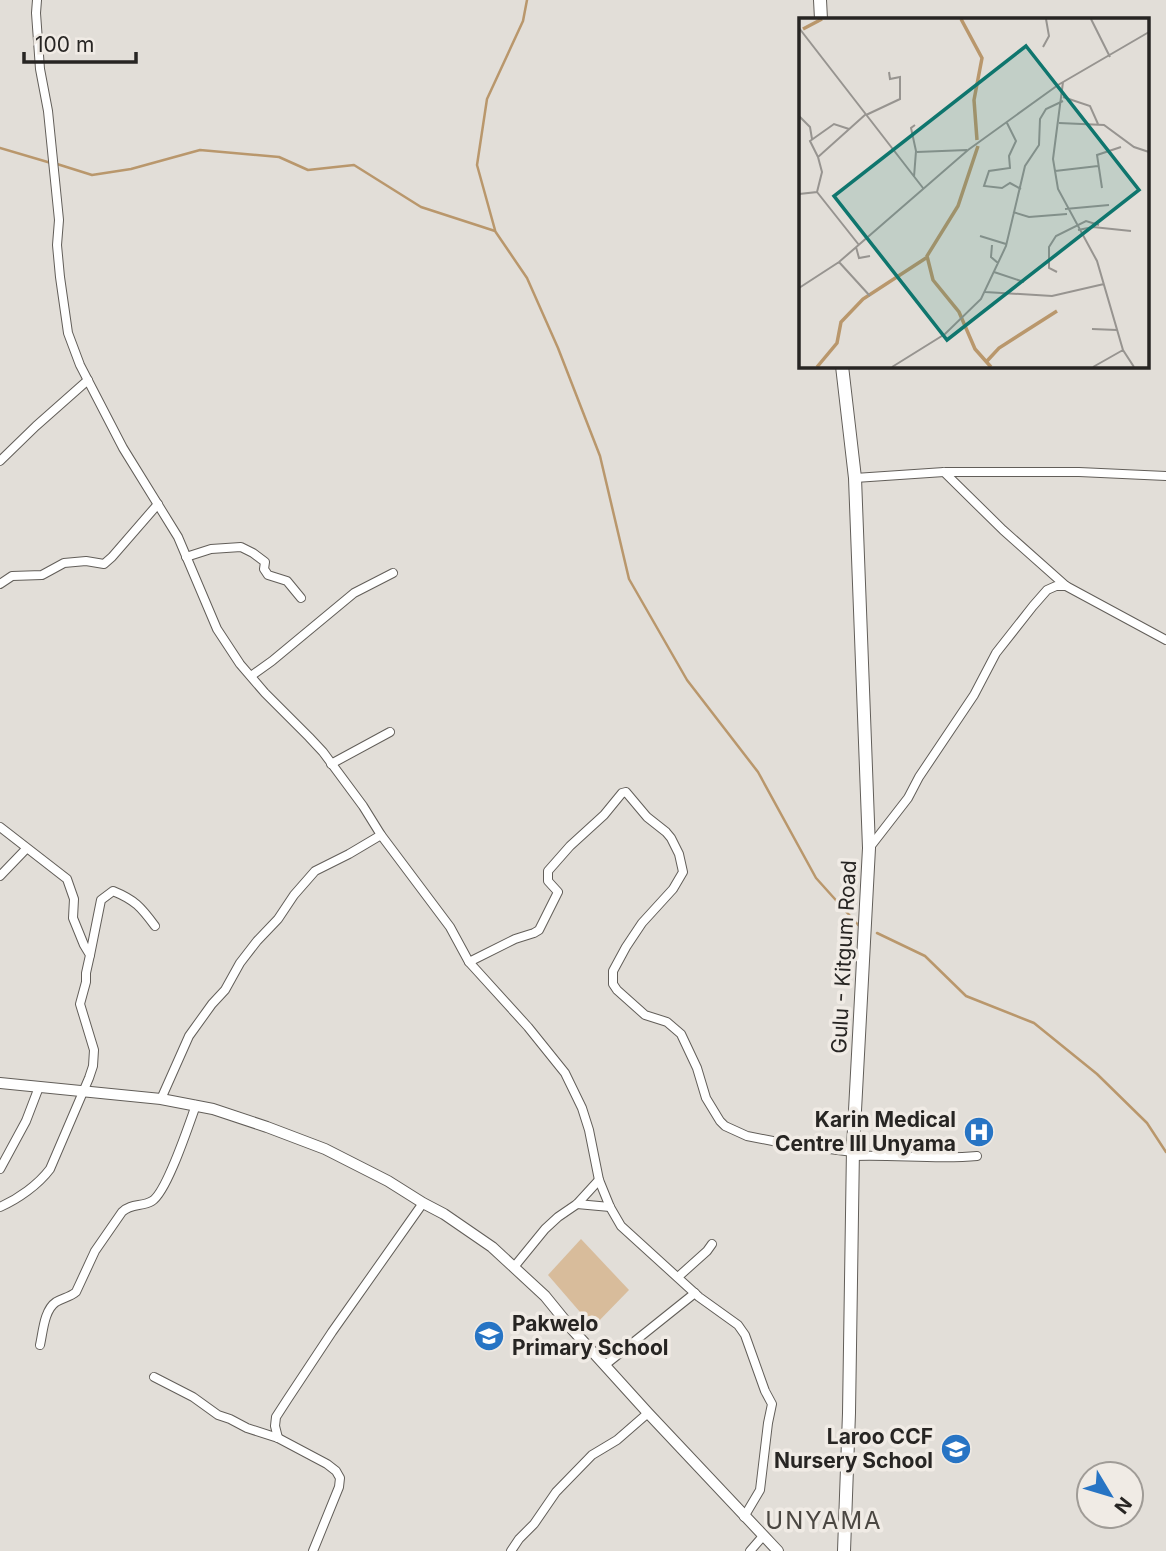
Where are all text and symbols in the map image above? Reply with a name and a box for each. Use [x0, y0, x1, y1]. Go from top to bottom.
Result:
inset map [799, 18, 1148, 368]
scale bar [24, 21, 136, 65]
text: 100 m [35, 32, 94, 57]
street label: Gulu - Kitgum Road [826, 860, 861, 1054]
place label: Karin Medical Centre III Unyama [775, 1107, 956, 1156]
hospital icon: Karin Medical Centre III Unyama [962, 1115, 996, 1149]
place label: Pakwelo Primary School [512, 1311, 669, 1360]
school or university icon: Pakwelo Primary School [472, 1319, 506, 1353]
place label: Laroo CCF Nursery School [774, 1424, 933, 1473]
school or university icon: Laroo CCF Nursery School [939, 1432, 973, 1466]
north arrow [1075, 1460, 1145, 1530]
text: N [1109, 1492, 1137, 1518]
district label: UNYAMA [765, 1506, 883, 1535]

